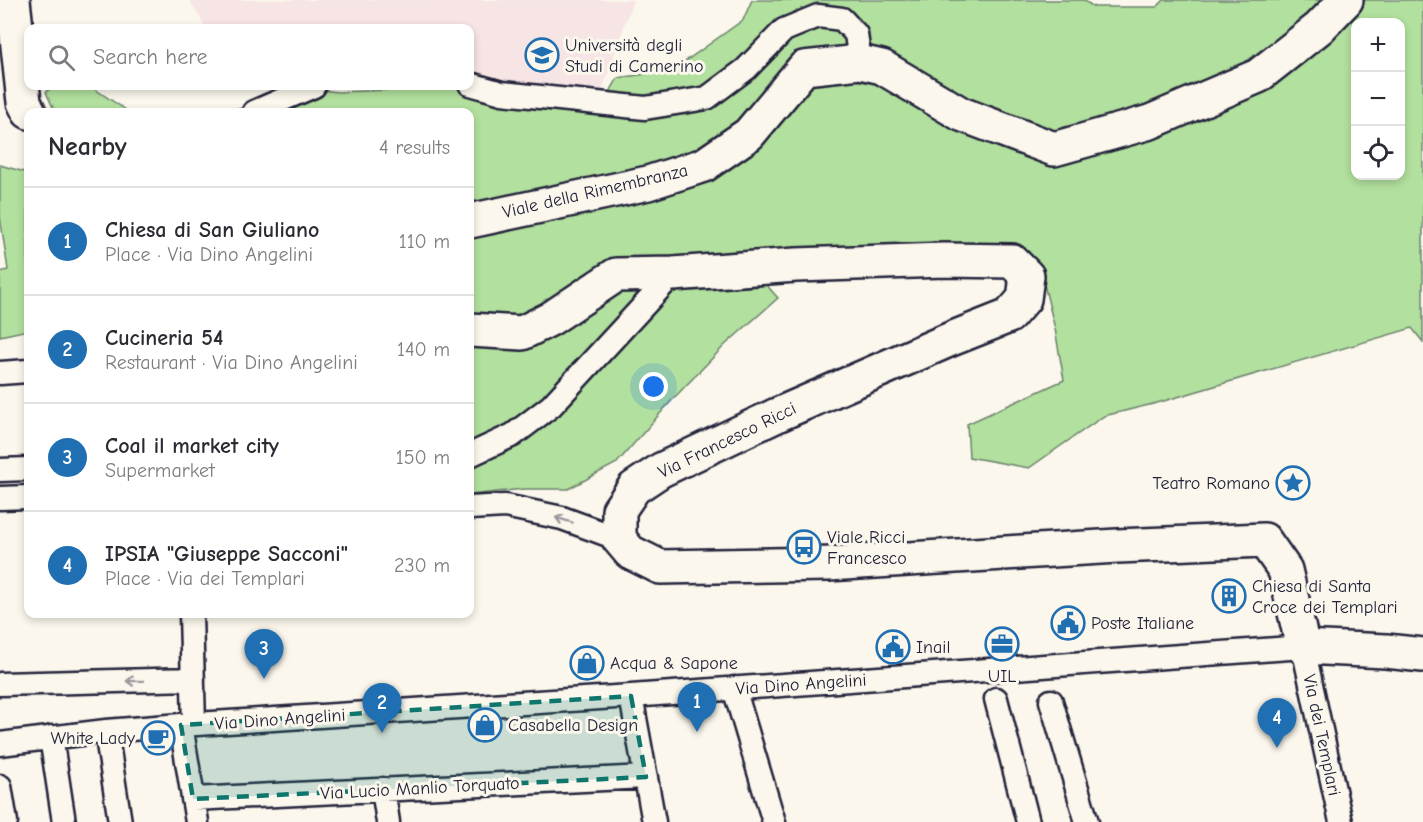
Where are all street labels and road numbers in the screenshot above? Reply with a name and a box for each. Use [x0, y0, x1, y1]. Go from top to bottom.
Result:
street label: Viale della Rimembranza [500, 160, 690, 223]
street label: Via Francesco Ricci [655, 398, 800, 483]
street label: Via Dino Angelini [735, 669, 867, 700]
street label: Via dei Templari [1298, 672, 1345, 798]
street label: Via Dino Angelini [214, 704, 346, 735]
street label: Via Lucio Manlio Torquato [320, 773, 520, 804]

